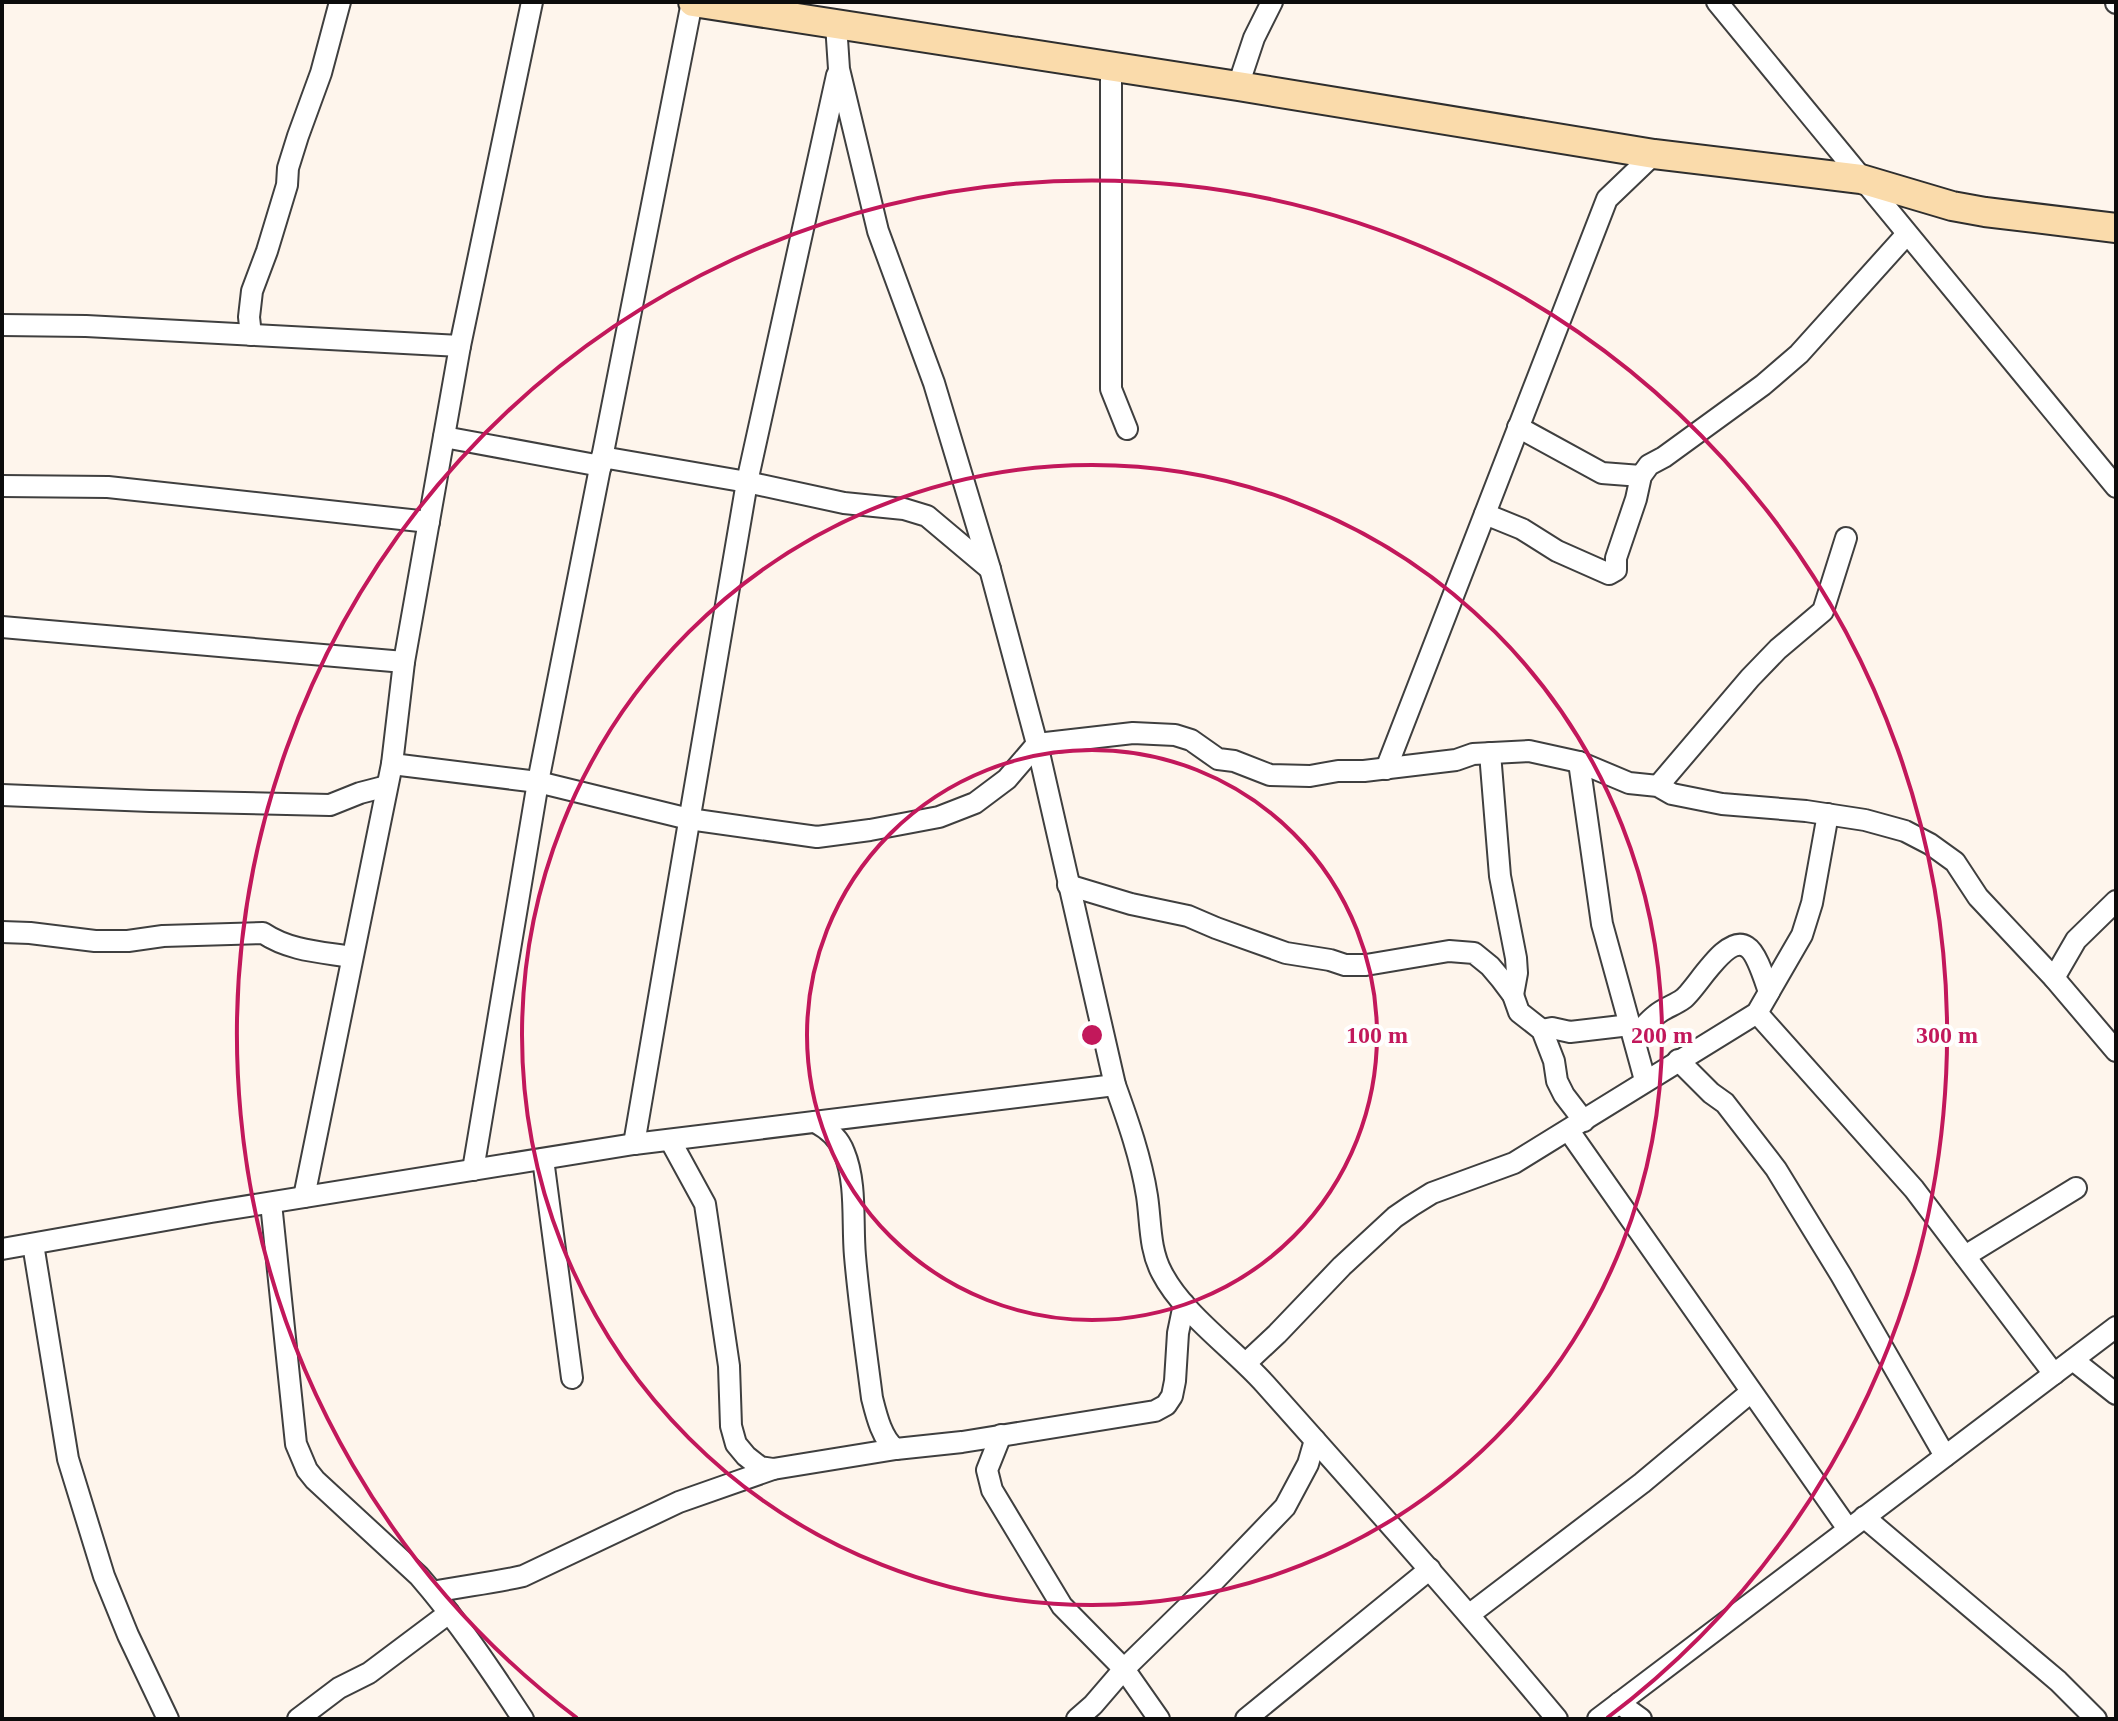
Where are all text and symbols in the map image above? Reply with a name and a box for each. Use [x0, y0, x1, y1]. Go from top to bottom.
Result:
centre of rings [1078, 1021, 1106, 1049]
text: 100 m [1346, 1022, 1408, 1048]
text: 200 m [1631, 1022, 1693, 1048]
text: 300 m [1916, 1022, 1978, 1048]

